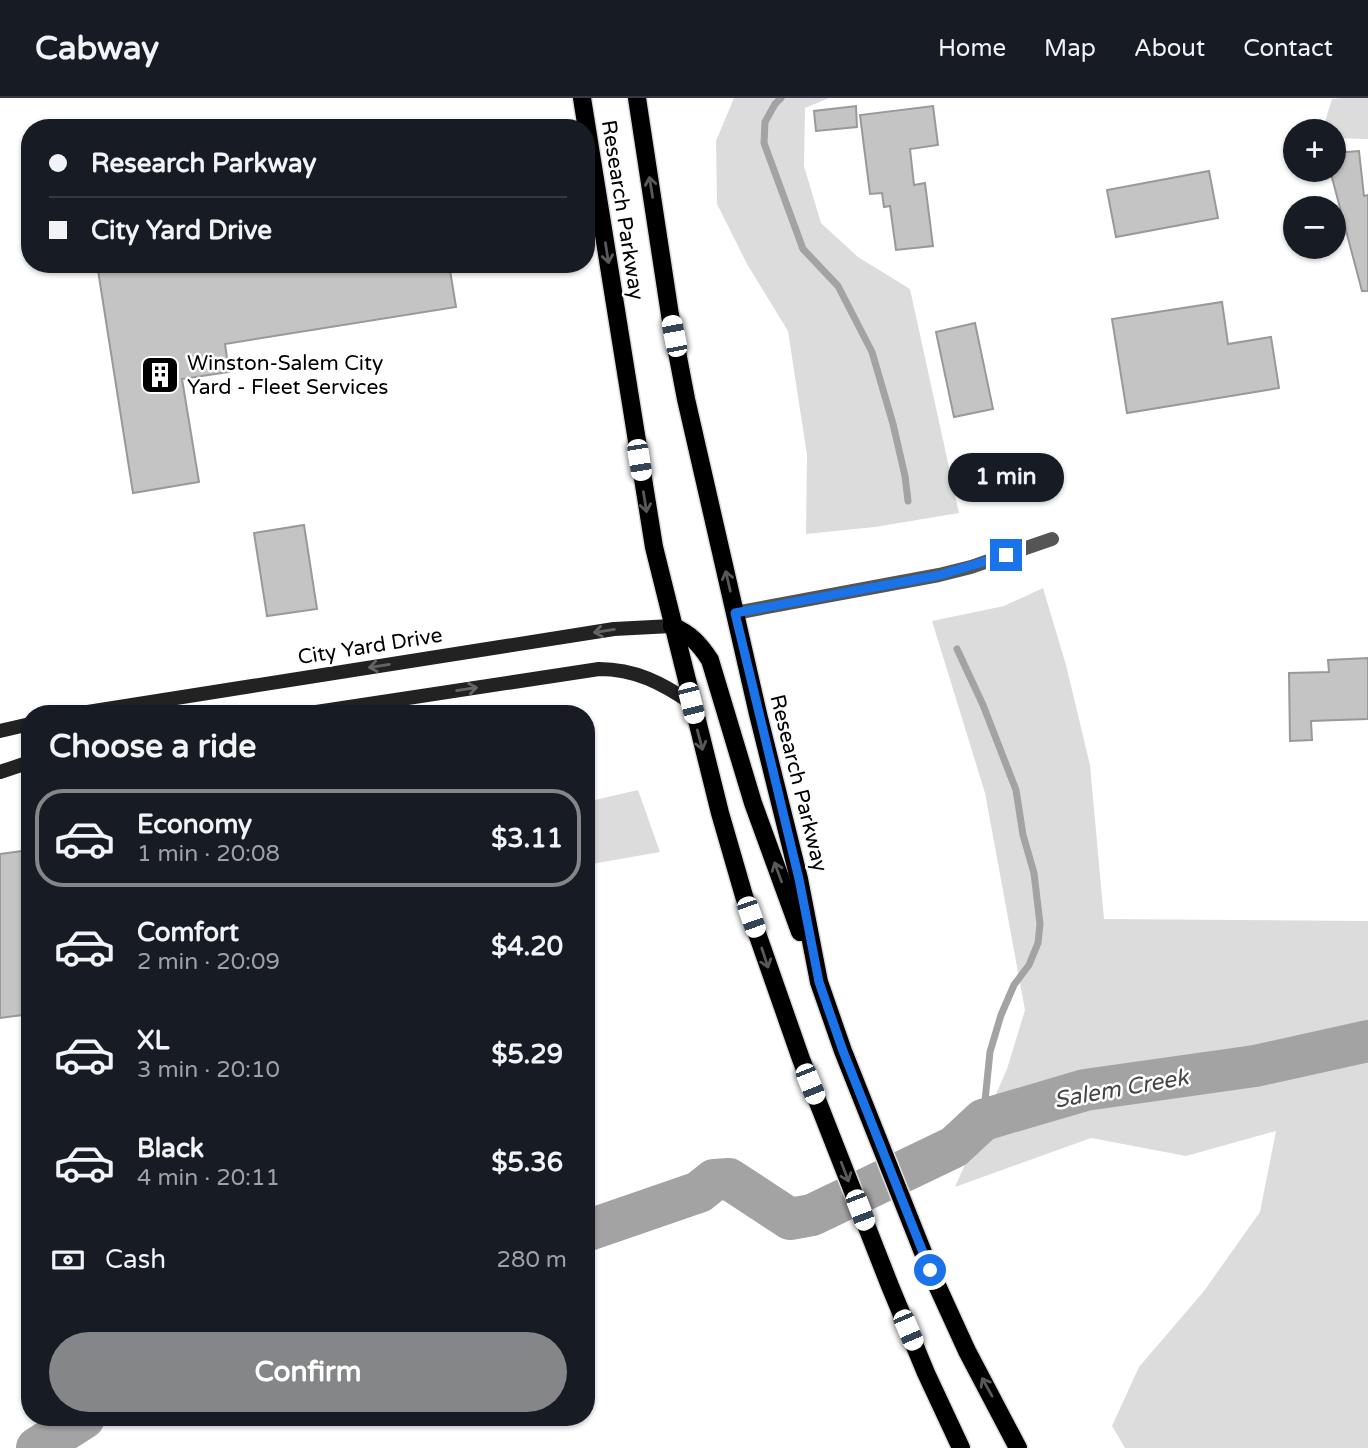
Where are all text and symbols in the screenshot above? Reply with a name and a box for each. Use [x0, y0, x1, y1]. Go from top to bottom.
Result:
text: Cabway [35, 29, 159, 68]
text: Home [938, 34, 1006, 63]
text: Map [1044, 34, 1096, 63]
text: About [1134, 34, 1205, 63]
text: Contact [1243, 34, 1333, 63]
street label: Research Parkway [596, 118, 649, 302]
map controls [1283, 119, 1346, 259]
button: + [1283, 119, 1346, 182]
text: Research Parkway [91, 148, 316, 179]
one-way arrow [644, 176, 657, 198]
button: − [1283, 196, 1346, 259]
text: City Yard Drive [91, 215, 272, 246]
one-way arrow [601, 241, 614, 264]
car [660, 313, 689, 359]
place label: Winston-Salem City Yard - Fleet Services [187, 351, 388, 400]
building icon: Winston-Salem City Yard - Fleet Services [139, 354, 181, 396]
car [626, 438, 653, 482]
callout: 1 min [948, 454, 1064, 503]
text: 1 min [975, 463, 1037, 491]
one-way arrow [639, 490, 652, 513]
route end [990, 539, 1022, 571]
one-way arrow [721, 570, 734, 592]
street label: City Yard Drive [296, 623, 444, 670]
one-way arrow [593, 625, 616, 638]
one-way arrow [368, 659, 391, 672]
car [676, 680, 707, 726]
one-way arrow [455, 682, 478, 695]
street label: Research Parkway [764, 692, 833, 874]
text: Choose a ride [49, 728, 256, 766]
one-way arrow [694, 728, 707, 751]
icon: car [53, 807, 116, 870]
text: Economy [137, 809, 252, 840]
text: $3.11 [491, 823, 563, 854]
text: 1 min · 20:08 [137, 840, 280, 868]
one-way arrow [771, 861, 783, 883]
car [735, 894, 768, 940]
icon: car [53, 915, 116, 978]
text: Comfort [137, 917, 239, 948]
text: $4.20 [491, 931, 563, 962]
one-way arrow [759, 947, 772, 969]
text: 2 min · 20:09 [137, 948, 280, 976]
icon: car [53, 1023, 116, 1086]
text: XL [137, 1025, 169, 1056]
text: $5.29 [491, 1039, 563, 1070]
text: 3 min · 20:10 [137, 1056, 280, 1084]
car [793, 1061, 828, 1107]
water label: Salem Creek [1052, 1063, 1192, 1115]
icon: car [53, 1131, 116, 1194]
text: Black [137, 1133, 204, 1164]
text: $5.36 [491, 1147, 563, 1178]
one-way arrow [840, 1161, 853, 1183]
text: 4 min · 20:11 [137, 1164, 280, 1192]
car [843, 1187, 878, 1233]
icon: cash [49, 1241, 87, 1279]
text: Cash [105, 1244, 166, 1275]
text: 280 m [497, 1246, 567, 1274]
route start [914, 1254, 946, 1286]
car [891, 1307, 926, 1353]
button: Confirm [49, 1332, 567, 1412]
one-way arrow [979, 1378, 993, 1398]

